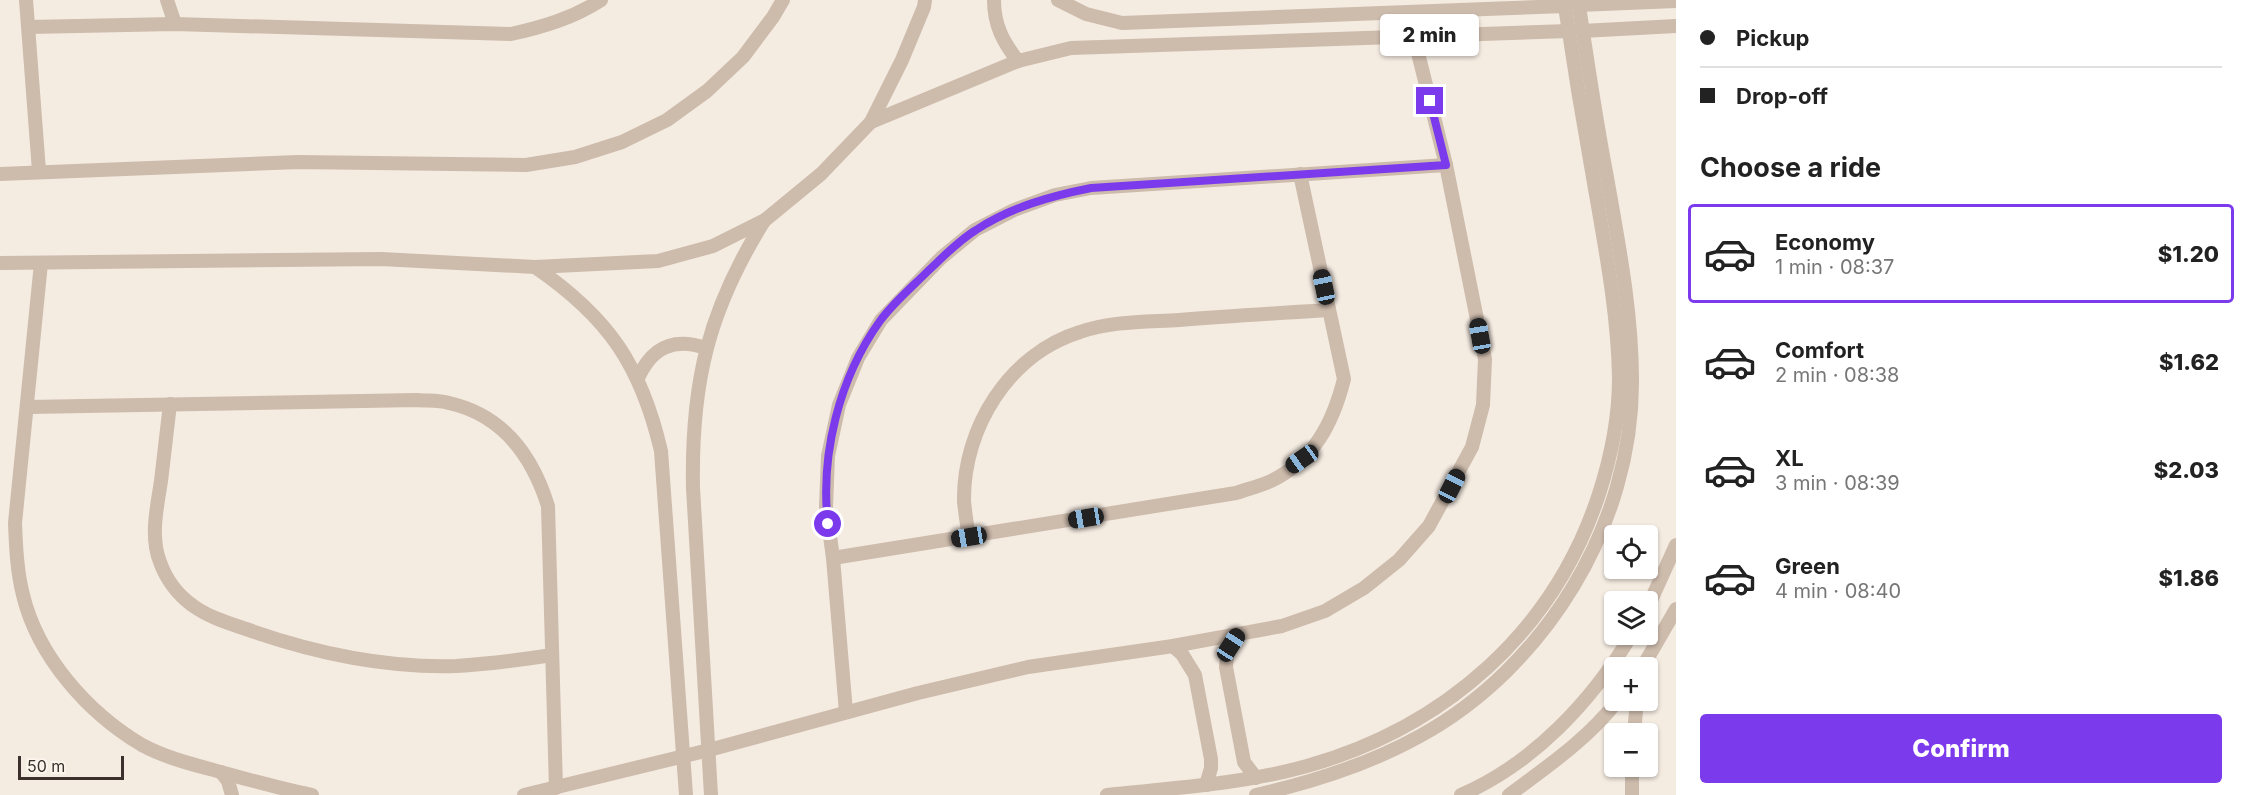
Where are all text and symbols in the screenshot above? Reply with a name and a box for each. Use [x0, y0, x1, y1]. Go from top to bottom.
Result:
callout: 2 min [1380, 14, 1480, 56]
text: 2 min [1402, 23, 1457, 47]
text: Pickup [1736, 25, 1810, 51]
text: Drop-off [1736, 83, 1828, 109]
route end [1416, 87, 1443, 114]
text: Choose a ride [1700, 151, 1881, 184]
icon: car [1703, 227, 1757, 281]
text: Economy [1775, 229, 1875, 255]
text: $1.20 [2158, 241, 2219, 267]
text: 1 min · 08:37 [1775, 255, 1894, 279]
car [1311, 268, 1337, 306]
car [1468, 317, 1492, 355]
icon: car [1703, 335, 1757, 389]
text: Comfort [1775, 337, 1864, 363]
text: $1.62 [2159, 349, 2219, 375]
text: 2 min · 08:38 [1775, 363, 1900, 387]
car [1282, 441, 1322, 477]
icon: car [1703, 443, 1757, 497]
text: XL [1775, 445, 1804, 471]
text: $2.03 [2154, 457, 2219, 483]
car [1436, 466, 1468, 506]
text: 3 min · 08:39 [1775, 471, 1900, 495]
car [1067, 506, 1105, 530]
route start [814, 510, 841, 537]
car [950, 525, 988, 549]
map controls [1604, 525, 1658, 777]
button: locate [1604, 525, 1658, 579]
icon: car [1703, 551, 1757, 605]
text: Green [1775, 553, 1840, 579]
text: $1.86 [2159, 565, 2219, 591]
text: 4 min · 08:40 [1775, 579, 1901, 603]
button: layers [1604, 591, 1658, 645]
car [1214, 625, 1248, 665]
button: + [1604, 657, 1658, 711]
button: Confirm [1700, 714, 2222, 783]
button: − [1604, 723, 1658, 777]
scale bar [18, 753, 124, 780]
text: 50 m [27, 756, 65, 776]

